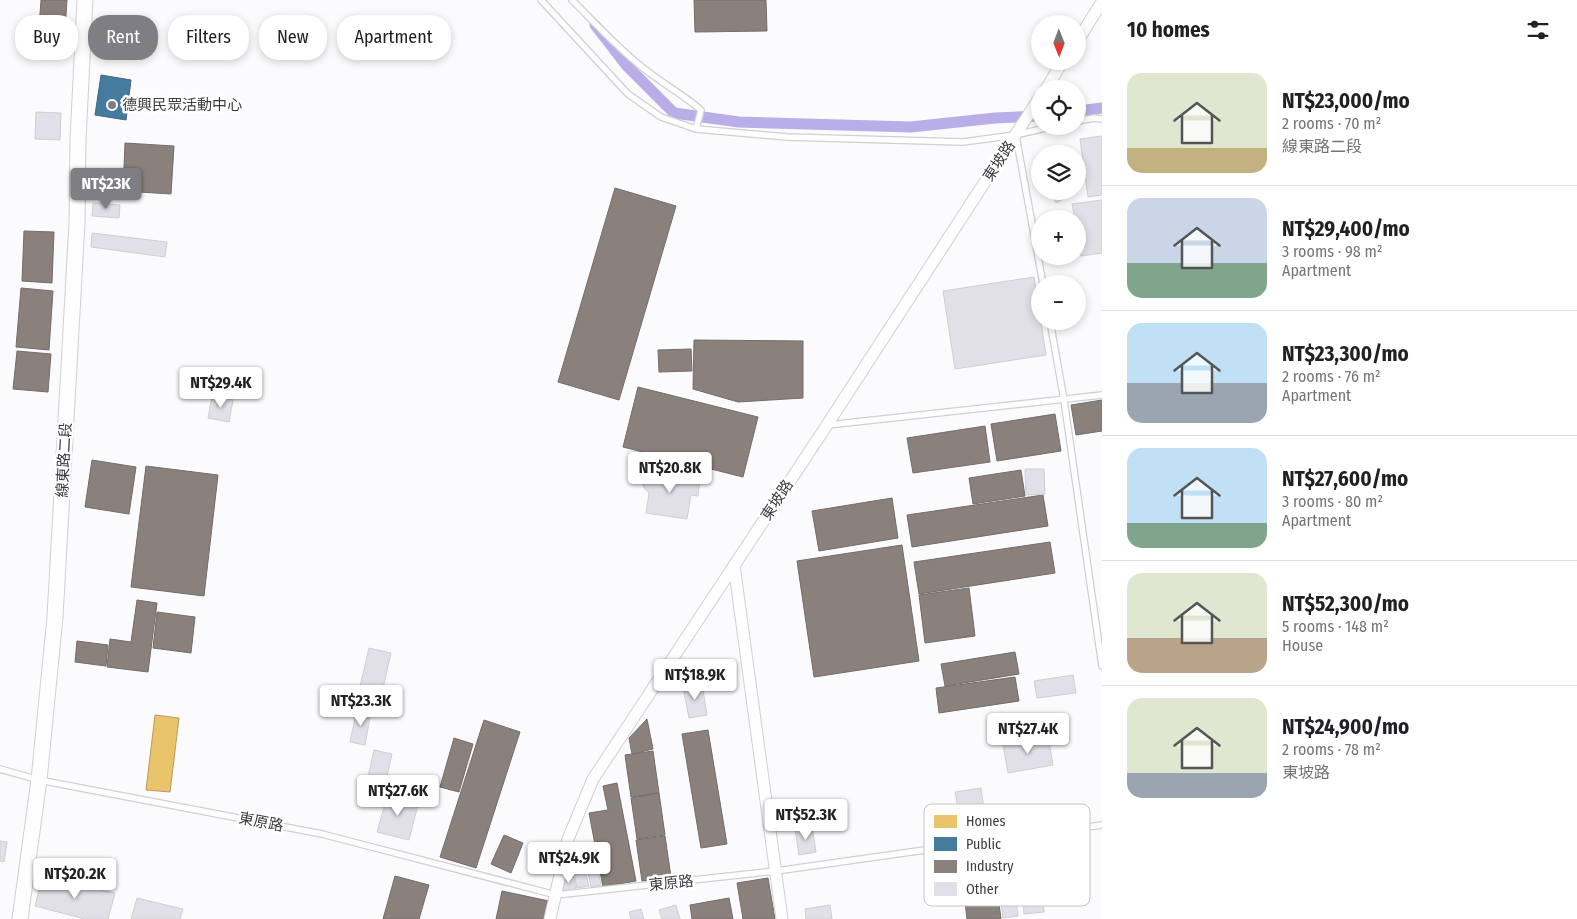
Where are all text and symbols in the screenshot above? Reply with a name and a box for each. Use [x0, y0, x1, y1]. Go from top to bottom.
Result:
chip: Buy [15, 15, 78, 60]
chip: Rent [88, 15, 158, 60]
chip: Filters [168, 15, 249, 60]
chip: New [259, 15, 327, 60]
chip: Apartment [337, 15, 451, 60]
north arrow [1031, 15, 1086, 70]
map controls [1031, 15, 1086, 330]
icon: filters [1524, 16, 1552, 44]
text: 10 homes [1127, 17, 1210, 43]
button: locate [1031, 80, 1086, 135]
text: NT$23,000/mo [1282, 88, 1410, 114]
icon: home [1167, 93, 1227, 153]
place label: 德興民眾活動中心 [122, 96, 242, 114]
marker: 德興民眾活動中心 [106, 99, 118, 111]
text: 2 rooms · 70 m² [1282, 114, 1381, 133]
street label: 東坡路 [979, 137, 1019, 185]
text: 線東路二段 [1282, 137, 1362, 156]
button: layers [1031, 145, 1086, 200]
pin: NT$23K [65, 168, 147, 210]
text: NT$23K [81, 174, 131, 193]
button: + [1031, 210, 1086, 265]
text: NT$29,400/mo [1282, 216, 1410, 242]
icon: home [1167, 218, 1227, 278]
text: 3 rooms · 98 m² [1282, 242, 1383, 261]
text: Apartment [1282, 261, 1351, 280]
button: − [1031, 275, 1086, 330]
text: NT$23,300/mo [1282, 341, 1409, 367]
icon: home [1167, 343, 1227, 403]
pin: NT$29.4K [169, 366, 273, 409]
text: 2 rooms · 76 m² [1282, 367, 1381, 386]
text: NT$29.4K [190, 373, 252, 392]
text: Apartment [1282, 386, 1351, 405]
street label: 線東路二段 [53, 422, 75, 498]
pin: NT$20.8K [618, 452, 722, 494]
text: NT$20.8K [639, 458, 701, 477]
text: NT$27,600/mo [1282, 466, 1408, 492]
icon: home [1167, 468, 1227, 528]
street label: 東坡路 [757, 476, 797, 524]
text: 3 rooms · 80 m² [1282, 492, 1383, 511]
text: Apartment [1282, 511, 1351, 530]
text: NT$52,300/mo [1282, 591, 1409, 617]
icon: home [1167, 593, 1227, 653]
text: 5 rooms · 148 m² [1282, 617, 1389, 636]
text: House [1282, 636, 1323, 655]
pin: NT$18.9K [643, 658, 747, 701]
text: NT$18.9K [665, 665, 725, 684]
pin: NT$23.3K [309, 684, 413, 727]
text: NT$23.3K [331, 691, 391, 710]
pin: NT$27.4K [976, 712, 1080, 755]
text: NT$24,900/mo [1282, 714, 1409, 740]
icon: home [1167, 718, 1227, 778]
text: NT$27.4K [998, 719, 1058, 738]
text: 2 rooms · 78 m² [1282, 740, 1381, 759]
text: 東坡路 [1282, 763, 1330, 782]
pin: NT$27.6K [346, 774, 450, 817]
text: NT$27.6K [368, 781, 428, 800]
pin: NT$52.3K [754, 798, 858, 841]
legend [924, 804, 1090, 906]
text: NT$52.3K [776, 805, 836, 824]
street label: 東原路 [237, 809, 285, 835]
text: Homes [966, 813, 1006, 830]
text: Public [966, 836, 1001, 853]
pin: NT$24.9K [517, 842, 621, 884]
text: NT$24.9K [538, 848, 600, 867]
pin: NT$20.2K [23, 858, 127, 900]
text: Industry [966, 858, 1014, 875]
text: NT$20.2K [44, 864, 106, 883]
street label: 東原路 [648, 872, 694, 894]
text: Other [966, 881, 999, 898]

